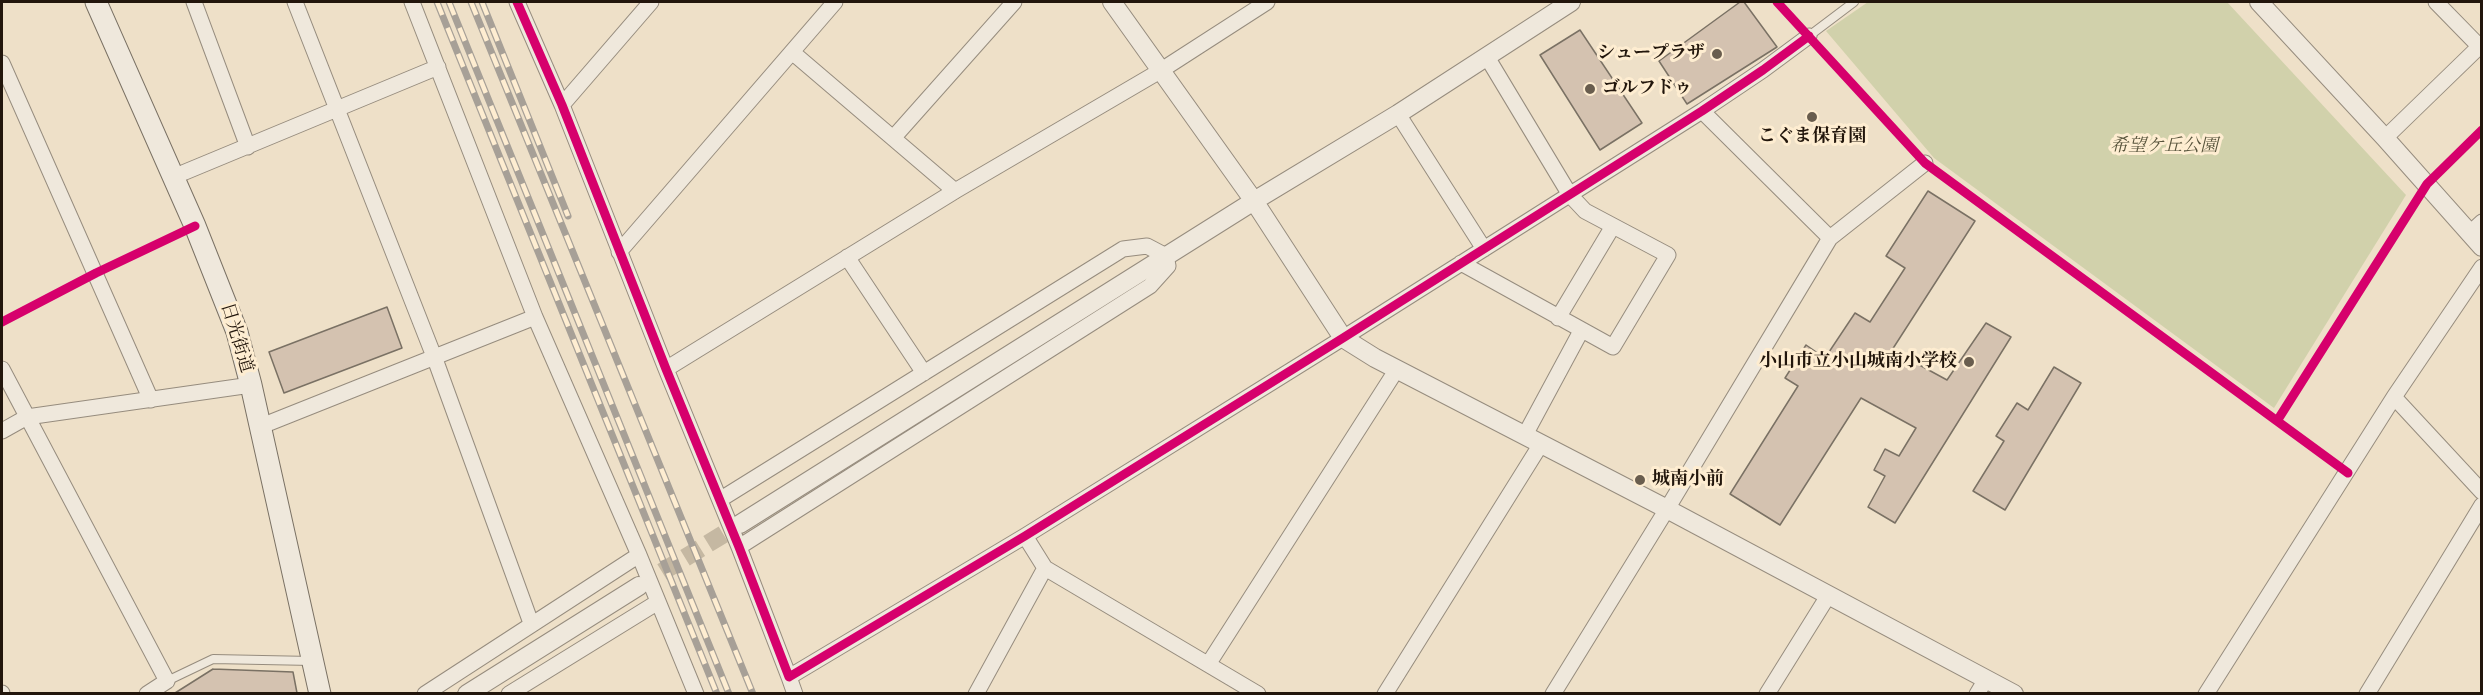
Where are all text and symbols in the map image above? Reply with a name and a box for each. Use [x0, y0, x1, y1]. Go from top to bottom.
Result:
place label: シュープラザ [1597, 43, 1705, 65]
marker: シュープラザ [1710, 47, 1724, 61]
place label: ゴルフドゥ [1602, 78, 1692, 100]
marker: ゴルフドゥ [1583, 82, 1597, 96]
marker: こぐま保育園 [1805, 110, 1819, 124]
place label: こぐま保育園 [1758, 126, 1866, 148]
park label: 希望ケ丘公園 [2110, 136, 2218, 158]
street label: 日光街道 [215, 300, 257, 376]
place label: 小山市立小山城南小学校 [1759, 351, 1957, 373]
marker: 小山市立小山城南小学校 [1962, 355, 1976, 369]
place label: 城南小前 [1652, 469, 1724, 491]
marker: 城南小前 [1633, 473, 1647, 487]

